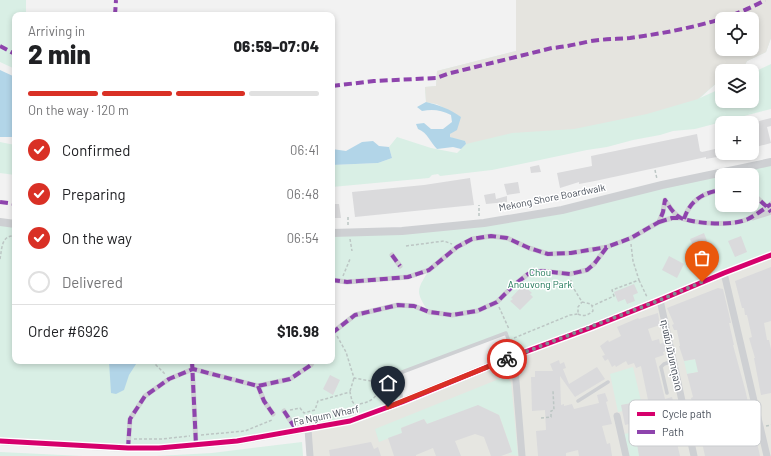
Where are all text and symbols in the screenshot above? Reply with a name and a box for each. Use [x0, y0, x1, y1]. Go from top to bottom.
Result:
map controls [715, 12, 759, 212]
button: locate [715, 12, 759, 56]
text: Arriving in [28, 23, 85, 39]
text: 06:59–07:04 [234, 37, 319, 55]
text: 2 min [28, 38, 91, 69]
button: layers [715, 64, 759, 108]
text: On the way · 120 m [28, 102, 129, 118]
button: + [715, 116, 759, 160]
icon: check [28, 139, 50, 161]
text: Confirmed [62, 141, 130, 159]
text: 06:41 [290, 142, 319, 158]
button: − [715, 168, 759, 212]
street label: Mekong Shore Boardwalk [498, 181, 606, 213]
icon: check [28, 183, 50, 205]
text: Preparing [62, 185, 126, 203]
text: 06:48 [287, 186, 319, 202]
icon: check [28, 227, 50, 249]
text: On the way [62, 229, 132, 247]
text: 06:54 [287, 230, 319, 246]
pin [685, 241, 719, 282]
icon: bag [691, 247, 713, 269]
park label: Chou Anouvong Park [508, 266, 572, 290]
text: Delivered [62, 273, 123, 291]
street label: ຖະໜົນ ມັນທາຕຸລາດ [657, 318, 685, 392]
text: Order #6926 [28, 322, 109, 340]
text: $16.98 [277, 322, 319, 340]
courier [487, 339, 527, 379]
icon: bike [496, 348, 518, 370]
pin [371, 366, 405, 407]
icon: home [377, 372, 399, 394]
legend [629, 400, 761, 446]
street label: Fa Ngum Wharf [292, 402, 360, 428]
text: Cycle path [662, 407, 712, 420]
text: Path [662, 425, 684, 438]

